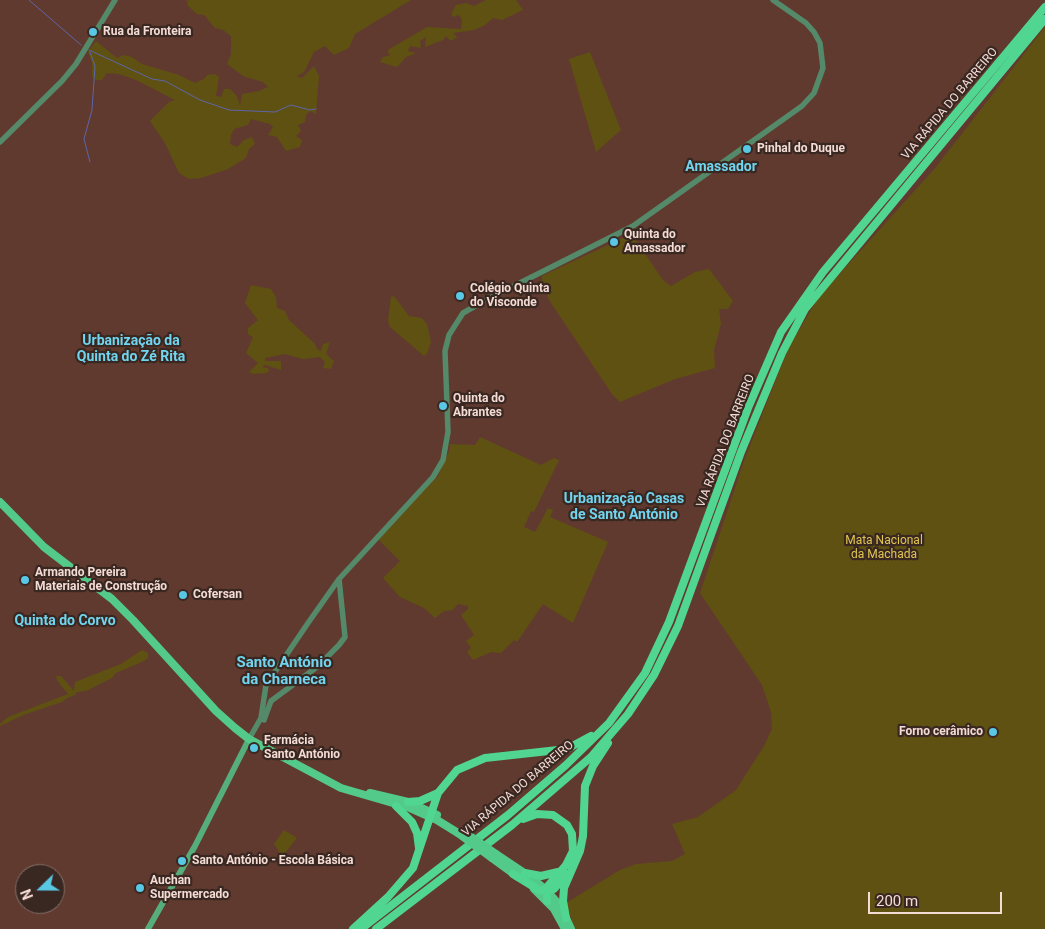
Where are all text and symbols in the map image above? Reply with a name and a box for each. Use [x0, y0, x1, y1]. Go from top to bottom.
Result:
place label: Rua da Fronteira [103, 25, 191, 39]
marker: Rua da Fronteira [87, 26, 99, 38]
street label: VIA RÁPIDA DO BARREIRO [899, 45, 1001, 163]
place label: Pinhal do Duque [757, 142, 845, 156]
marker: Pinhal do Duque [741, 143, 753, 155]
district label: Amassador [685, 159, 757, 175]
place label: Quinta do Amassador [624, 228, 685, 256]
marker: Quinta do Amassador [608, 236, 620, 248]
place label: Colégio Quinta do Visconde [470, 282, 549, 310]
marker: Colégio Quinta do Visconde [454, 290, 466, 302]
district label: Urbanização da Quinta do Zé Rita [77, 333, 185, 366]
street label: VIA RÁPIDA DO BARREIRO [694, 372, 758, 510]
place label: Quinta do Abrantes [453, 392, 505, 420]
marker: Quinta do Abrantes [437, 400, 449, 412]
district label: Urbanização Casas de Santo António [564, 491, 684, 524]
park label: Mata Nacional da Machada [845, 534, 923, 562]
place label: Armando Pereira Materiais de Construção [35, 566, 167, 594]
marker: Armando Pereira Materiais de Construção [19, 574, 31, 586]
place label: Cofersan [193, 588, 242, 602]
marker: Cofersan [177, 589, 189, 601]
district label: Quinta do Corvo [14, 613, 116, 629]
district label: Santo António da Charneca [236, 654, 332, 689]
place label: Forno cerâmico [899, 725, 983, 739]
marker: Forno cerâmico [987, 726, 999, 738]
place label: Farmácia Santo António [264, 734, 340, 762]
street label: VIA RÁPIDA DO BARREIRO [459, 738, 577, 840]
marker: Farmácia Santo António [248, 742, 260, 754]
place label: Santo António - Escola Básica [192, 854, 353, 868]
marker: Santo António - Escola Básica [176, 855, 188, 867]
north arrow [15, 864, 65, 914]
place label: Auchan Supermercado [150, 874, 229, 902]
marker: Auchan Supermercado [134, 882, 146, 894]
scale bar [870, 882, 1004, 914]
text: N [18, 887, 36, 902]
text: 200 m [876, 892, 918, 910]

